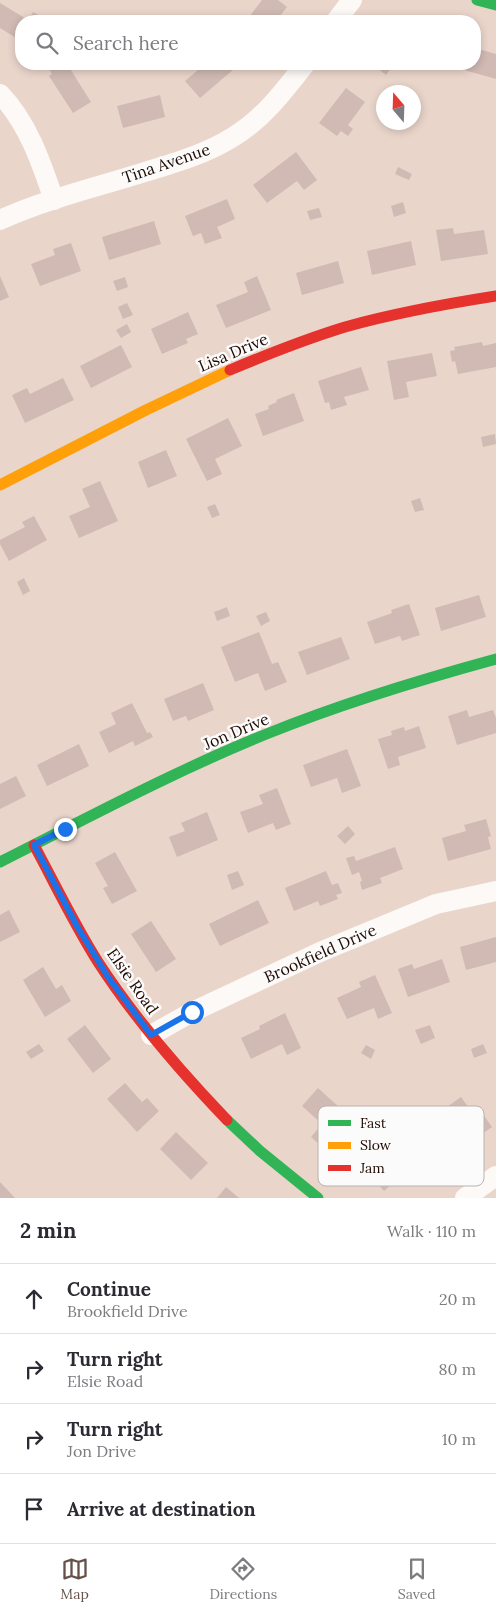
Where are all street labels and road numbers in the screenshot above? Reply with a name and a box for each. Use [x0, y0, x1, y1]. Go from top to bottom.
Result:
street label: Tina Avenue [120, 139, 213, 187]
street label: Lisa Drive [195, 328, 271, 376]
street label: Jon Drive [199, 708, 272, 754]
street label: Brookfield Drive [261, 919, 380, 987]
street label: Elsie Road [103, 944, 163, 1018]

